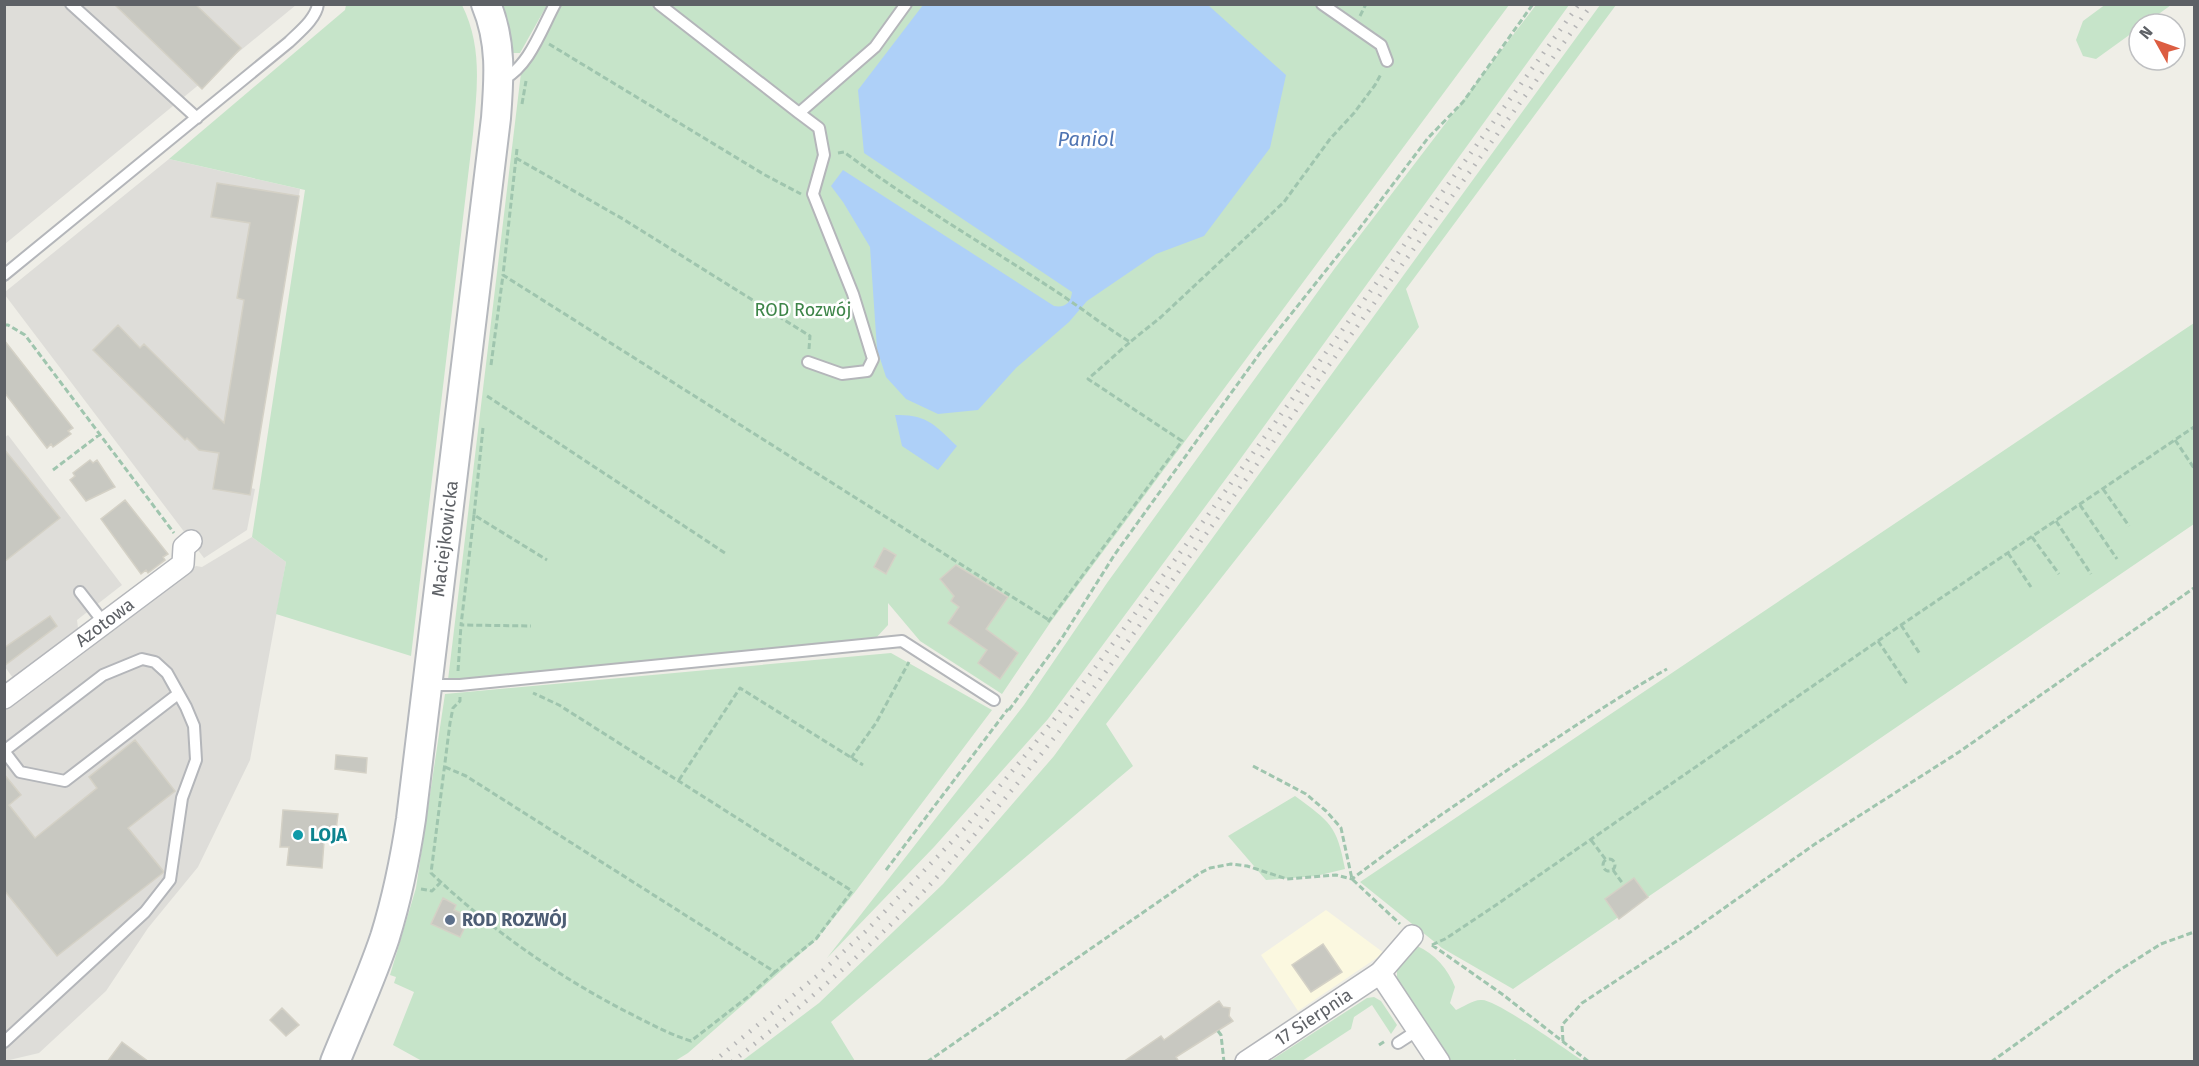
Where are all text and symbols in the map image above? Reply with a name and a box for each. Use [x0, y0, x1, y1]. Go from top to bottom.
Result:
north arrow [2127, 12, 2187, 72]
text: N [2135, 23, 2157, 43]
water label: Paniol [1058, 127, 1114, 151]
park label: ROD Rozwój [755, 299, 851, 321]
street label: Maciejkowicka [427, 479, 463, 598]
street label: Azotowa [71, 593, 139, 652]
place label: LOJA [310, 824, 347, 846]
marker: LOJA [291, 828, 305, 842]
place label: ROD ROZWÓJ [462, 908, 567, 931]
marker: ROD ROZWÓJ [443, 913, 457, 927]
street label: 17 Sierpnia [1271, 984, 1356, 1051]

